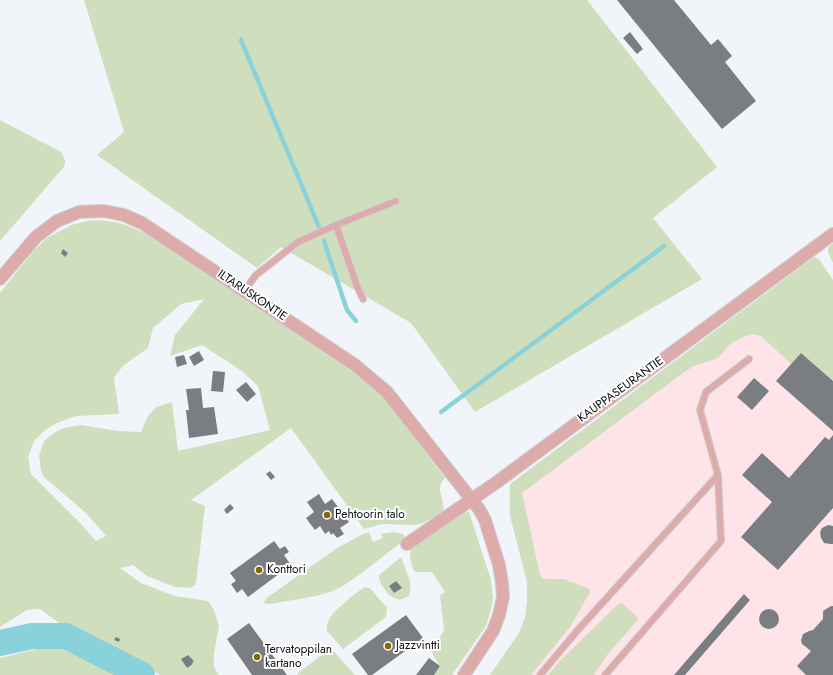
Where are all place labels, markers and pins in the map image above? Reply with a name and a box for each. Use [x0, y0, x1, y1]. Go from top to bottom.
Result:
place label: Pehtoorin talo [335, 508, 405, 522]
marker: Pehtoorin talo [322, 510, 332, 520]
place label: Konttori [267, 563, 306, 577]
marker: Konttori [254, 565, 264, 575]
place label: Jazzvintti [396, 639, 440, 653]
marker: Jazzvintti [383, 641, 393, 651]
place label: Tervatoppilan kartano [265, 643, 332, 671]
marker: Tervatoppilan kartano [252, 652, 262, 662]

